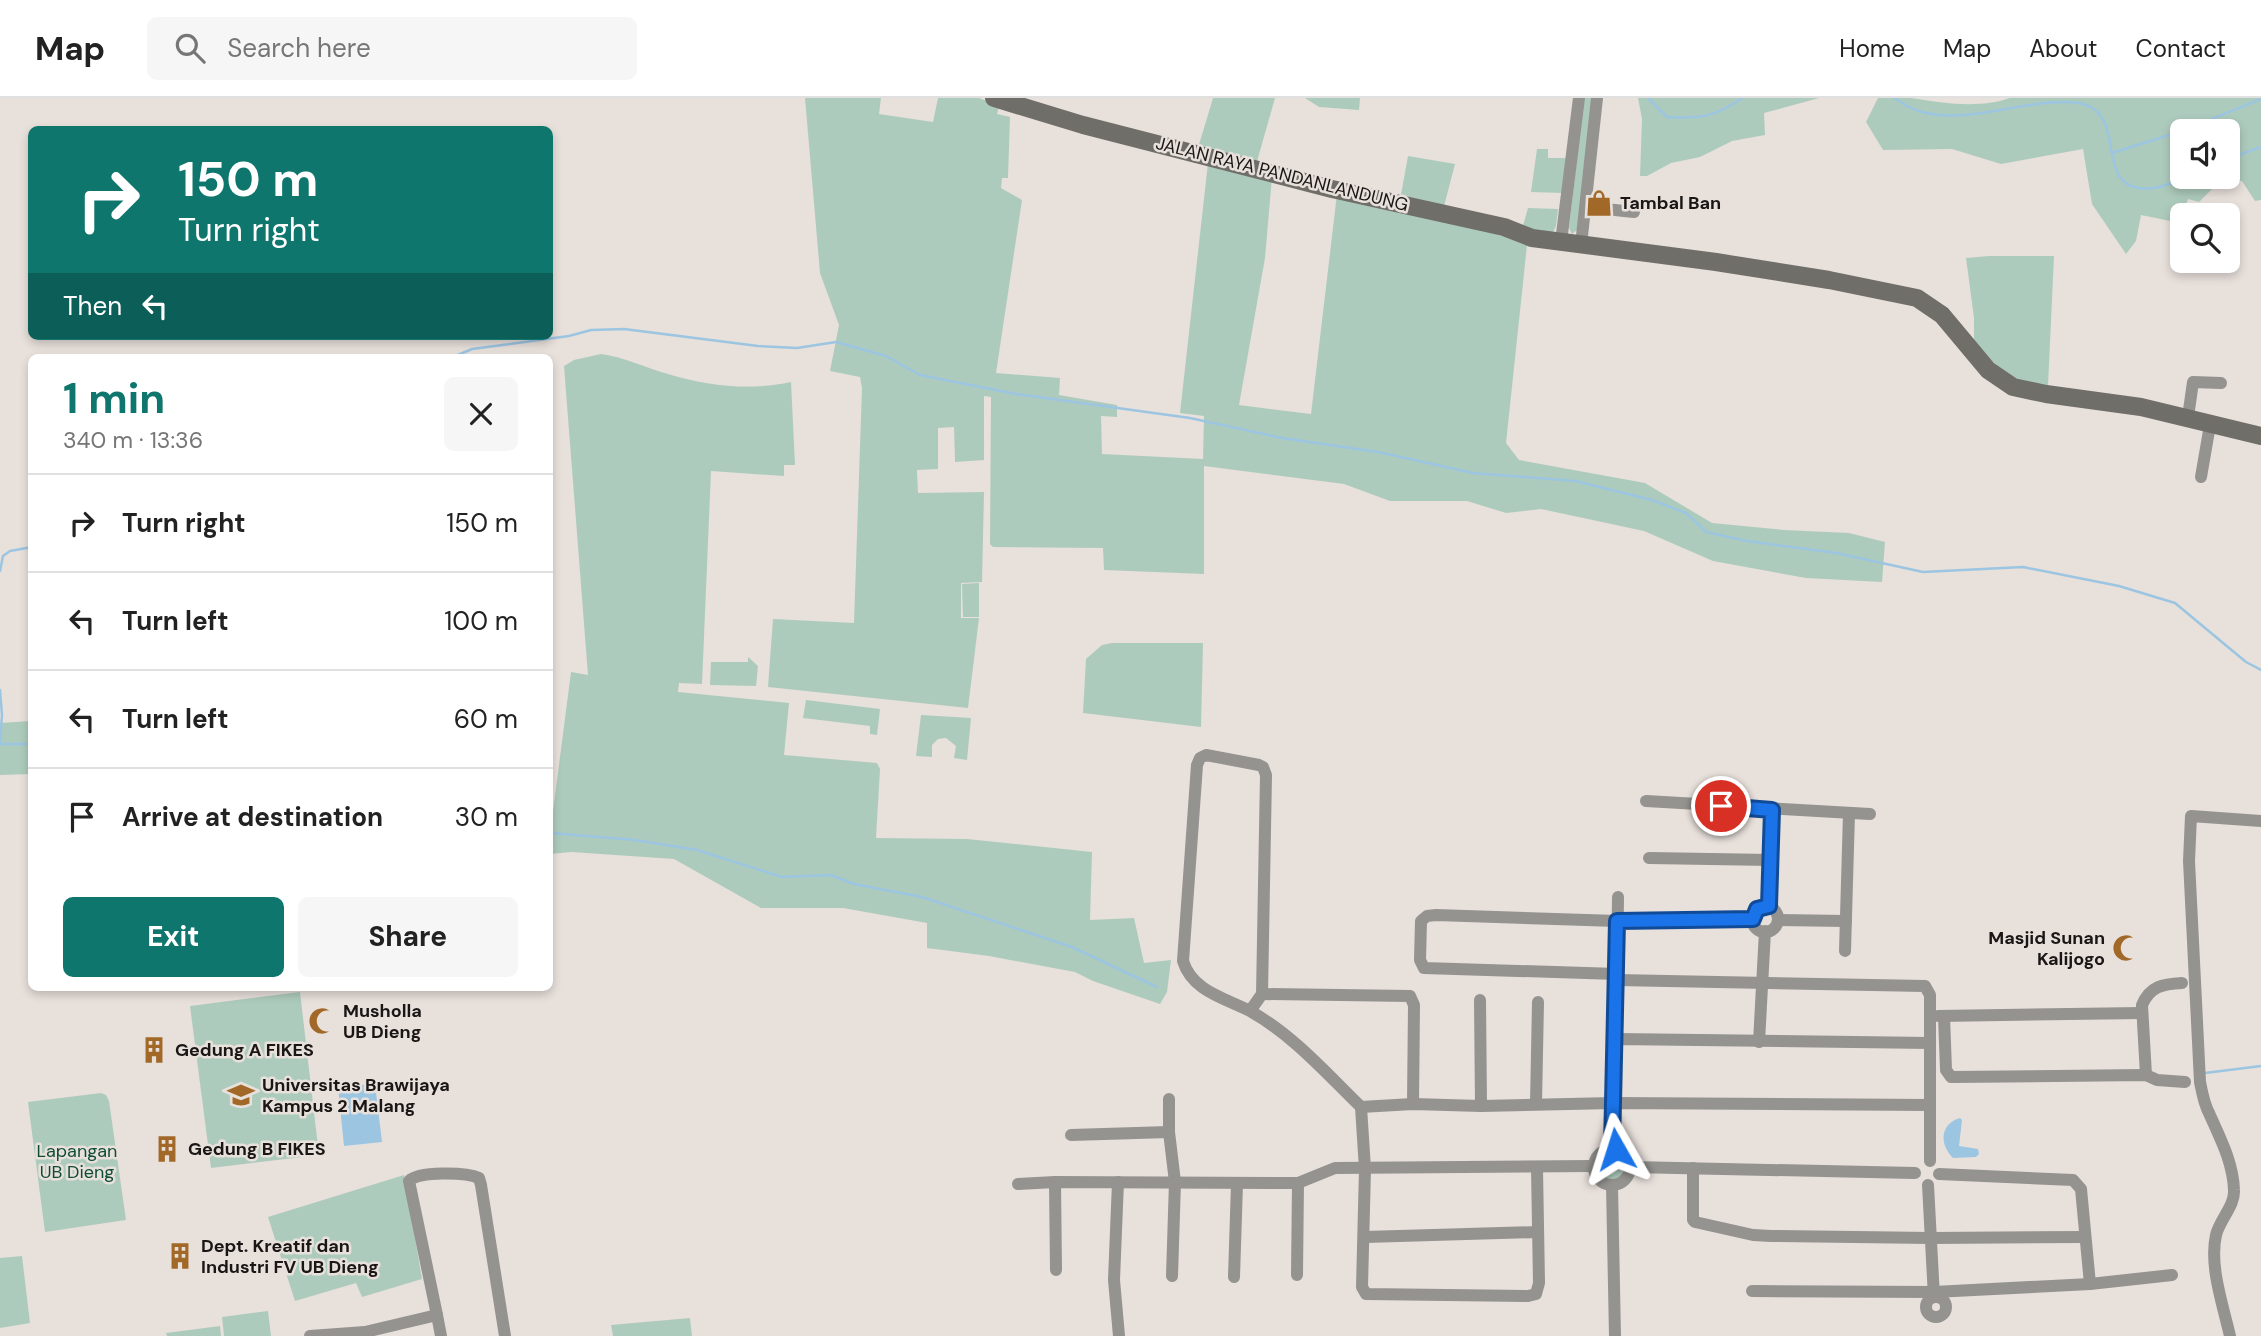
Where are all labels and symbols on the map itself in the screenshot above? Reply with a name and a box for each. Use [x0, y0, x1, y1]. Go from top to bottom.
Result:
street label: JALAN RAYA PANDANLANDUNG [1153, 131, 1411, 217]
shop icon: Tambal Ban [1584, 188, 1614, 218]
place label: Tambal Ban [1620, 191, 1721, 215]
pin [1691, 776, 1751, 836]
place label: Masjid Sunan Kalijogo [1988, 926, 2105, 971]
mosque icon: Masjid Sunan Kalijogo [2111, 933, 2141, 963]
place label: Musholla UB Dieng [343, 999, 422, 1044]
mosque icon: Musholla UB Dieng [307, 1006, 337, 1036]
building icon: Gedung A FIKES [139, 1035, 169, 1065]
place label: Gedung A FIKES [175, 1038, 314, 1062]
place label: Universitas Brawijaya Kampus 2 Malang [262, 1073, 450, 1118]
school or university icon: Universitas Brawijaya Kampus 2 Malang [226, 1080, 256, 1110]
position arrow [1579, 1112, 1653, 1186]
building icon: Gedung B FIKES [152, 1134, 182, 1164]
place label: Gedung B FIKES [188, 1137, 326, 1161]
park label: Lapangan UB Dieng [37, 1139, 117, 1184]
place label: Dept. Kreatif dan Industri FV UB Dieng [201, 1234, 379, 1279]
building icon: Dept. Kreatif dan Industri FV UB Dieng [165, 1241, 195, 1271]

